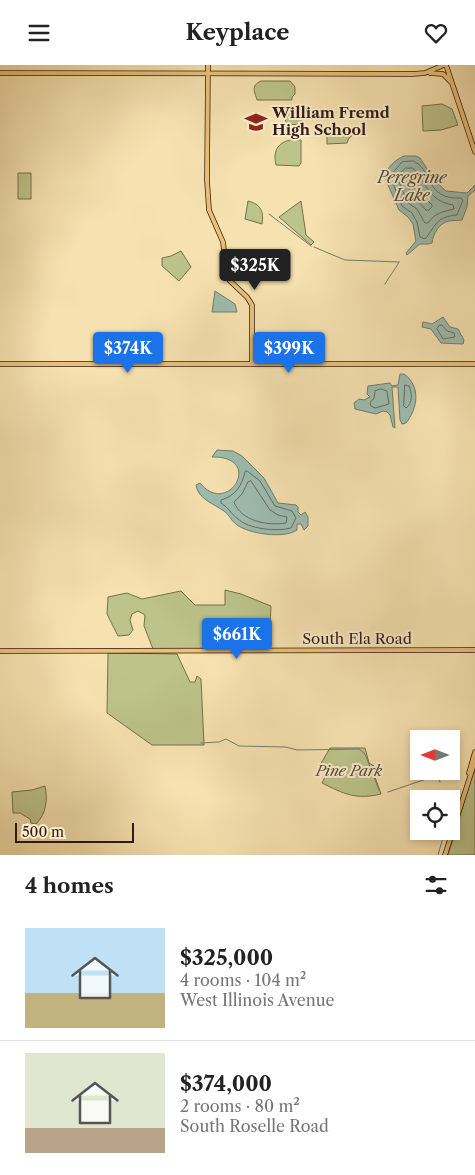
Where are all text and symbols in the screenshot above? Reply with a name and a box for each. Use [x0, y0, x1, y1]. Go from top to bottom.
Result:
icon: menu [25, 19, 53, 47]
text: Keyplace [186, 19, 289, 46]
icon: heart [422, 19, 450, 47]
place label: William Fremd High School [271, 103, 390, 139]
school or university icon: William Fremd High School [243, 109, 269, 135]
water label: Peregrine Lake [375, 167, 448, 205]
pin: $325K [220, 249, 290, 291]
text: $325K [230, 255, 280, 275]
pin: $374K [93, 331, 163, 374]
pin: $399K [254, 331, 324, 374]
text: $374K [104, 338, 152, 358]
text: $399K [264, 338, 314, 358]
pin: $661K [202, 617, 272, 660]
text: $661K [213, 624, 261, 644]
street label: South Ela Road [302, 629, 412, 648]
north arrow [410, 730, 460, 780]
map controls [410, 730, 460, 840]
park label: Pine Park [315, 761, 382, 780]
button: locate [410, 790, 460, 840]
scale bar [15, 820, 134, 843]
text: 500 m [22, 823, 64, 841]
icon: filters [422, 871, 450, 899]
text: 4 homes [25, 873, 114, 898]
text: $325,000 [180, 945, 273, 970]
icon: home [65, 948, 125, 1008]
text: 4 rooms · 104 m² [180, 970, 306, 990]
text: West Illinois Avenue [180, 990, 334, 1010]
text: $374,000 [180, 1071, 272, 1096]
icon: home [65, 1073, 125, 1133]
text: 2 rooms · 80 m² [180, 1096, 300, 1116]
text: South Roselle Road [180, 1116, 329, 1136]

